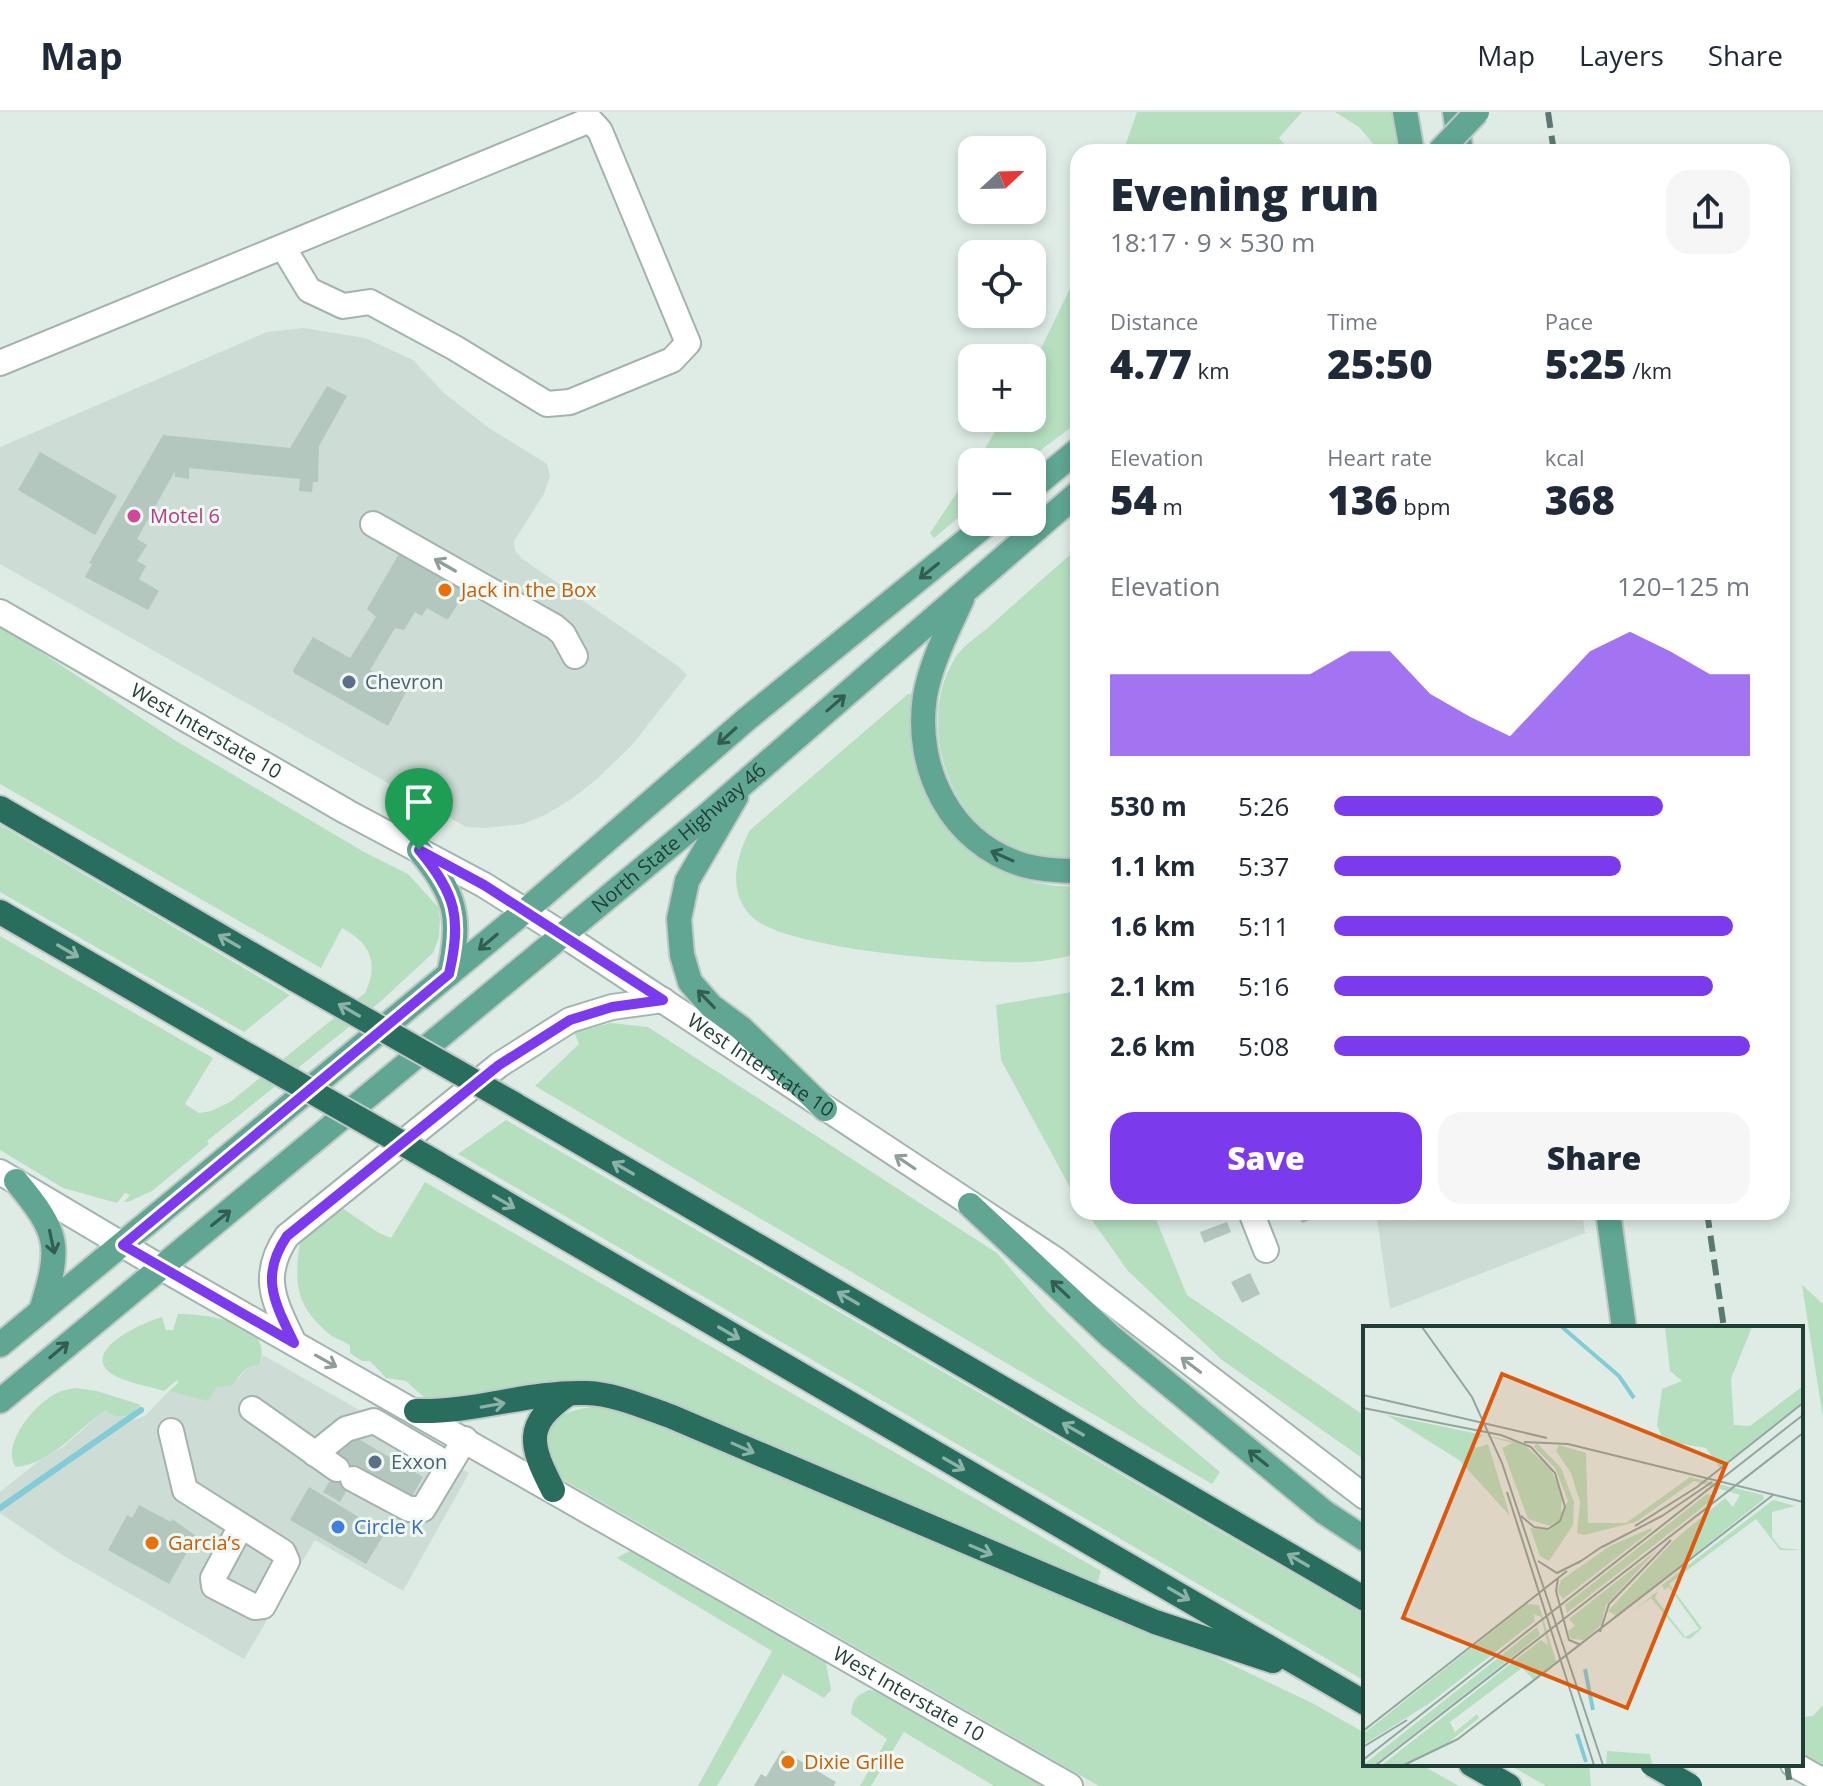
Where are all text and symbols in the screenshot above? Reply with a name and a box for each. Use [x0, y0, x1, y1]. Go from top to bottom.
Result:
text: Map [40, 29, 123, 81]
text: Map [1477, 36, 1535, 74]
text: Layers [1579, 36, 1664, 74]
text: Share [1708, 36, 1783, 74]
north arrow [958, 136, 1046, 224]
map controls [958, 136, 1046, 536]
text: Evening run [1110, 164, 1379, 224]
button: share [1666, 170, 1750, 254]
text: 18:17 · 9 × 530 m [1110, 224, 1315, 260]
button: locate [958, 240, 1046, 328]
text: Distance [1110, 306, 1198, 336]
text: Time [1327, 306, 1378, 336]
text: Pace [1545, 306, 1593, 336]
text: 4.77 [1110, 336, 1192, 391]
text: 25:50 [1327, 336, 1433, 391]
text: 5:25 [1545, 336, 1627, 391]
button: + [958, 344, 1046, 432]
text: km [1192, 355, 1230, 385]
text: /km [1627, 355, 1672, 385]
text: Elevation [1110, 442, 1203, 472]
text: Heart rate [1327, 442, 1432, 472]
text: kcal [1545, 442, 1585, 472]
button: − [958, 448, 1046, 536]
text: 54 [1110, 472, 1157, 527]
text: 136 [1327, 472, 1398, 527]
text: 368 [1545, 472, 1615, 527]
text: m [1157, 491, 1183, 521]
text: bpm [1398, 491, 1451, 521]
place label: Motel 6 [150, 502, 220, 529]
marker: Motel 6 [125, 507, 143, 525]
one-way arrow [434, 557, 457, 573]
one-way arrow [919, 562, 940, 580]
text: Elevation [1110, 568, 1220, 604]
text: 120–125 m [1617, 568, 1750, 604]
place label: Jack in the Box [459, 576, 597, 603]
marker: Jack in the Box [436, 581, 454, 599]
place label: Chevron [365, 668, 444, 695]
marker: Chevron [340, 673, 358, 691]
street label: West Interstate 10 [126, 676, 287, 785]
one-way arrow [825, 694, 846, 712]
one-way arrow [718, 726, 738, 744]
street label: North State Highway 46 [585, 756, 771, 919]
pin [385, 768, 453, 850]
icon: arrive [397, 780, 441, 824]
text: 530 m [1110, 788, 1187, 824]
text: 5:26 [1238, 788, 1289, 824]
one-way arrow [991, 848, 1015, 863]
text: 1.1 km [1110, 848, 1196, 884]
text: 5:37 [1238, 848, 1289, 884]
text: 1.6 km [1110, 908, 1196, 944]
text: 5:11 [1238, 908, 1289, 944]
one-way arrow [218, 933, 241, 949]
one-way arrow [479, 933, 499, 951]
one-way arrow [55, 944, 79, 959]
text: 2.1 km [1110, 968, 1196, 1004]
text: 5:16 [1238, 968, 1289, 1004]
one-way arrow [696, 989, 715, 1009]
one-way arrow [338, 1002, 361, 1018]
street label: West Interstate 10 [683, 1007, 840, 1123]
text: 2.6 km [1110, 1028, 1196, 1064]
text: 5:08 [1238, 1028, 1289, 1064]
button: Save [1110, 1112, 1422, 1204]
button: Share [1438, 1112, 1750, 1204]
one-way arrow [895, 1154, 917, 1170]
one-way arrow [612, 1160, 635, 1176]
one-way arrow [492, 1194, 515, 1210]
one-way arrow [210, 1209, 230, 1227]
one-way arrow [45, 1228, 60, 1254]
one-way arrow [1051, 1281, 1071, 1299]
one-way arrow [837, 1290, 860, 1306]
one-way arrow [717, 1325, 740, 1341]
inset map [1363, 1326, 1803, 1766]
one-way arrow [48, 1341, 69, 1359]
one-way arrow [313, 1354, 337, 1369]
one-way arrow [1181, 1357, 1203, 1374]
one-way arrow [480, 1397, 506, 1412]
one-way arrow [1062, 1421, 1085, 1437]
one-way arrow [730, 1441, 754, 1456]
place label: Exxon [391, 1448, 447, 1475]
one-way arrow [1249, 1449, 1269, 1467]
marker: Exxon [366, 1453, 384, 1471]
one-way arrow [942, 1456, 965, 1472]
place label: Circle K [354, 1513, 424, 1540]
marker: Circle K [329, 1518, 347, 1536]
place label: Garcia’s [168, 1529, 241, 1556]
marker: Garcia’s [143, 1534, 161, 1552]
one-way arrow [969, 1544, 993, 1559]
one-way arrow [1286, 1552, 1310, 1567]
one-way arrow [1166, 1587, 1190, 1602]
street label: West Interstate 10 [828, 1640, 990, 1747]
place label: Dixie Grille [804, 1748, 905, 1775]
marker: Dixie Grille [779, 1753, 797, 1771]

